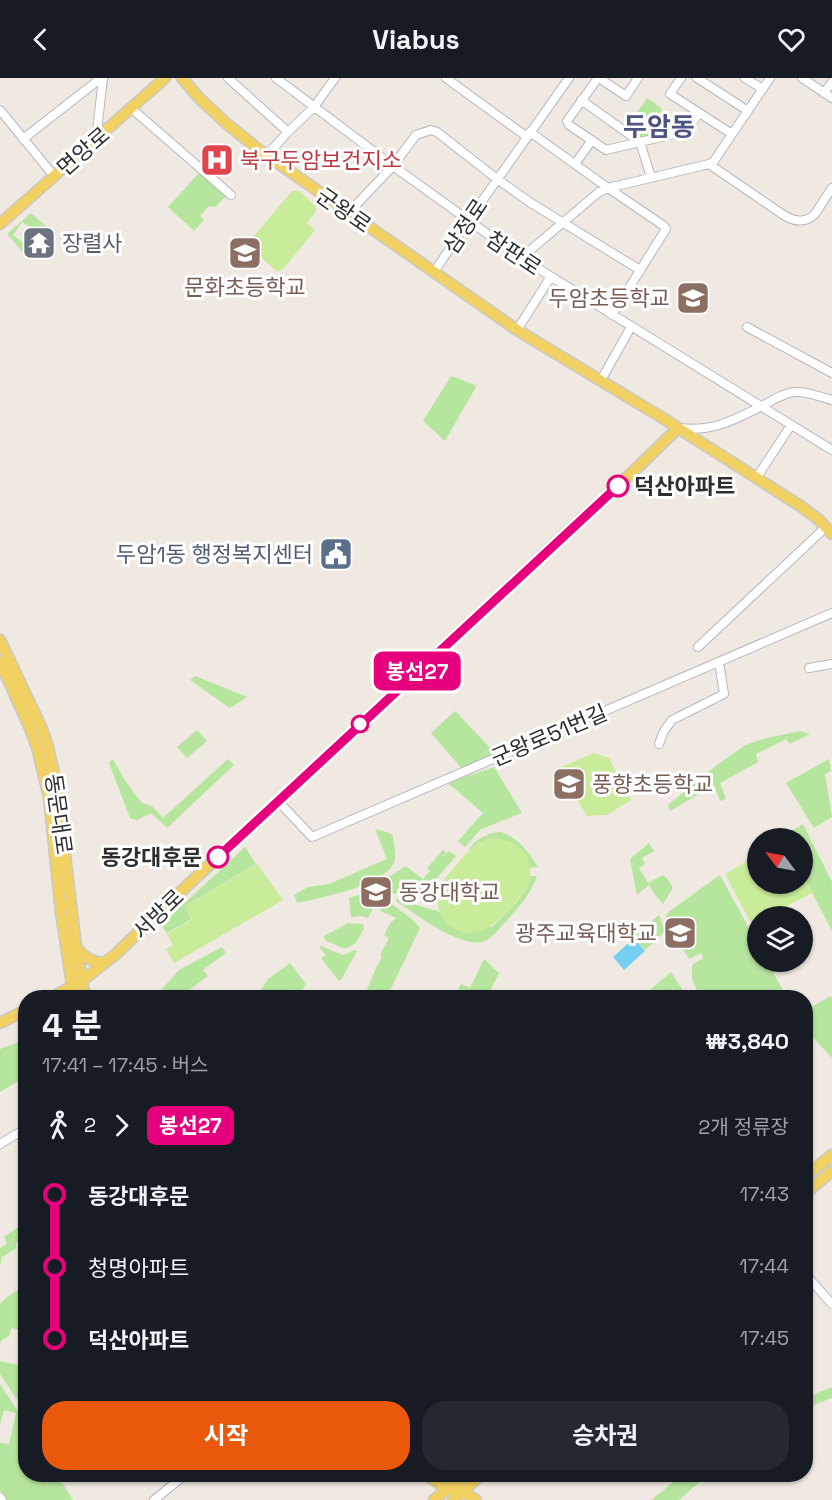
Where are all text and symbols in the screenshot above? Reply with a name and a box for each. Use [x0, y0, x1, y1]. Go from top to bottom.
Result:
text: Viabus [372, 22, 460, 57]
icon: back [24, 23, 57, 56]
icon: heart [775, 23, 808, 56]
district label: 두암동 [623, 110, 695, 144]
street label: 면앙로 [51, 121, 115, 181]
hospital icon: 북구두암보건지소 [199, 142, 235, 178]
place label: 북구두암보건지소 [240, 146, 402, 174]
street label: 군왕로 [311, 181, 377, 239]
street label: 삼정로 [436, 193, 494, 259]
street label: 참판로 [481, 224, 547, 282]
temple icon: 장렬사 [21, 225, 57, 261]
place label: 장렬사 [62, 229, 123, 257]
school or university icon: 문화초등학교 [227, 235, 263, 271]
place label: 문화초등학교 [184, 273, 306, 301]
school or university icon: 두암초등학교 [675, 280, 711, 316]
place label: 두암초등학교 [549, 284, 670, 312]
place label: 덕산아파트 [634, 472, 735, 500]
marker: 덕산아파트 [607, 475, 629, 497]
public building icon: 두암1동 행정복지센터 [318, 536, 354, 572]
place label: 두암1동 행정복지센터 [116, 540, 313, 568]
line badge: 봉선27 [375, 652, 459, 690]
text: 봉선27 [386, 658, 448, 685]
street label: 군왕로51번길 [487, 698, 611, 772]
unlabelled marker [351, 715, 369, 733]
school or university icon: 풍향초등학교 [551, 766, 587, 802]
place label: 풍향초등학교 [592, 770, 713, 798]
street label: 동문대로 [40, 772, 78, 856]
north arrow [747, 828, 813, 894]
map controls [747, 828, 813, 972]
place label: 동강대후문 [101, 843, 202, 871]
marker: 동강대후문 [207, 846, 229, 868]
school or university icon: 동강대학교 [358, 874, 394, 910]
place label: 동강대학교 [399, 878, 500, 906]
street label: 서방로 [126, 883, 190, 945]
button: layers [747, 906, 813, 972]
school or university icon: 광주교육대학교 [662, 915, 698, 951]
place label: 광주교육대학교 [515, 919, 657, 947]
text: 4 분 [42, 1005, 102, 1047]
text: ₩3,840 [705, 1027, 789, 1055]
text: 17:41 – 17:45 · 버스 [42, 1052, 208, 1078]
icon: walk [42, 1109, 75, 1142]
icon: forward [105, 1109, 138, 1142]
text: 2 [84, 1112, 96, 1138]
text: 봉선27 [159, 1112, 222, 1139]
text: 2개 정류장 [698, 1114, 789, 1140]
text: 17:43 [740, 1181, 789, 1207]
text: 동강대후문 [88, 1182, 189, 1210]
text: 17:44 [739, 1253, 789, 1279]
text: 청명아파트 [88, 1254, 189, 1282]
text: 17:45 [740, 1325, 789, 1351]
text: 덕산아파트 [88, 1326, 189, 1354]
button: 시작 [42, 1401, 410, 1470]
button: 승차권 [422, 1401, 789, 1470]

